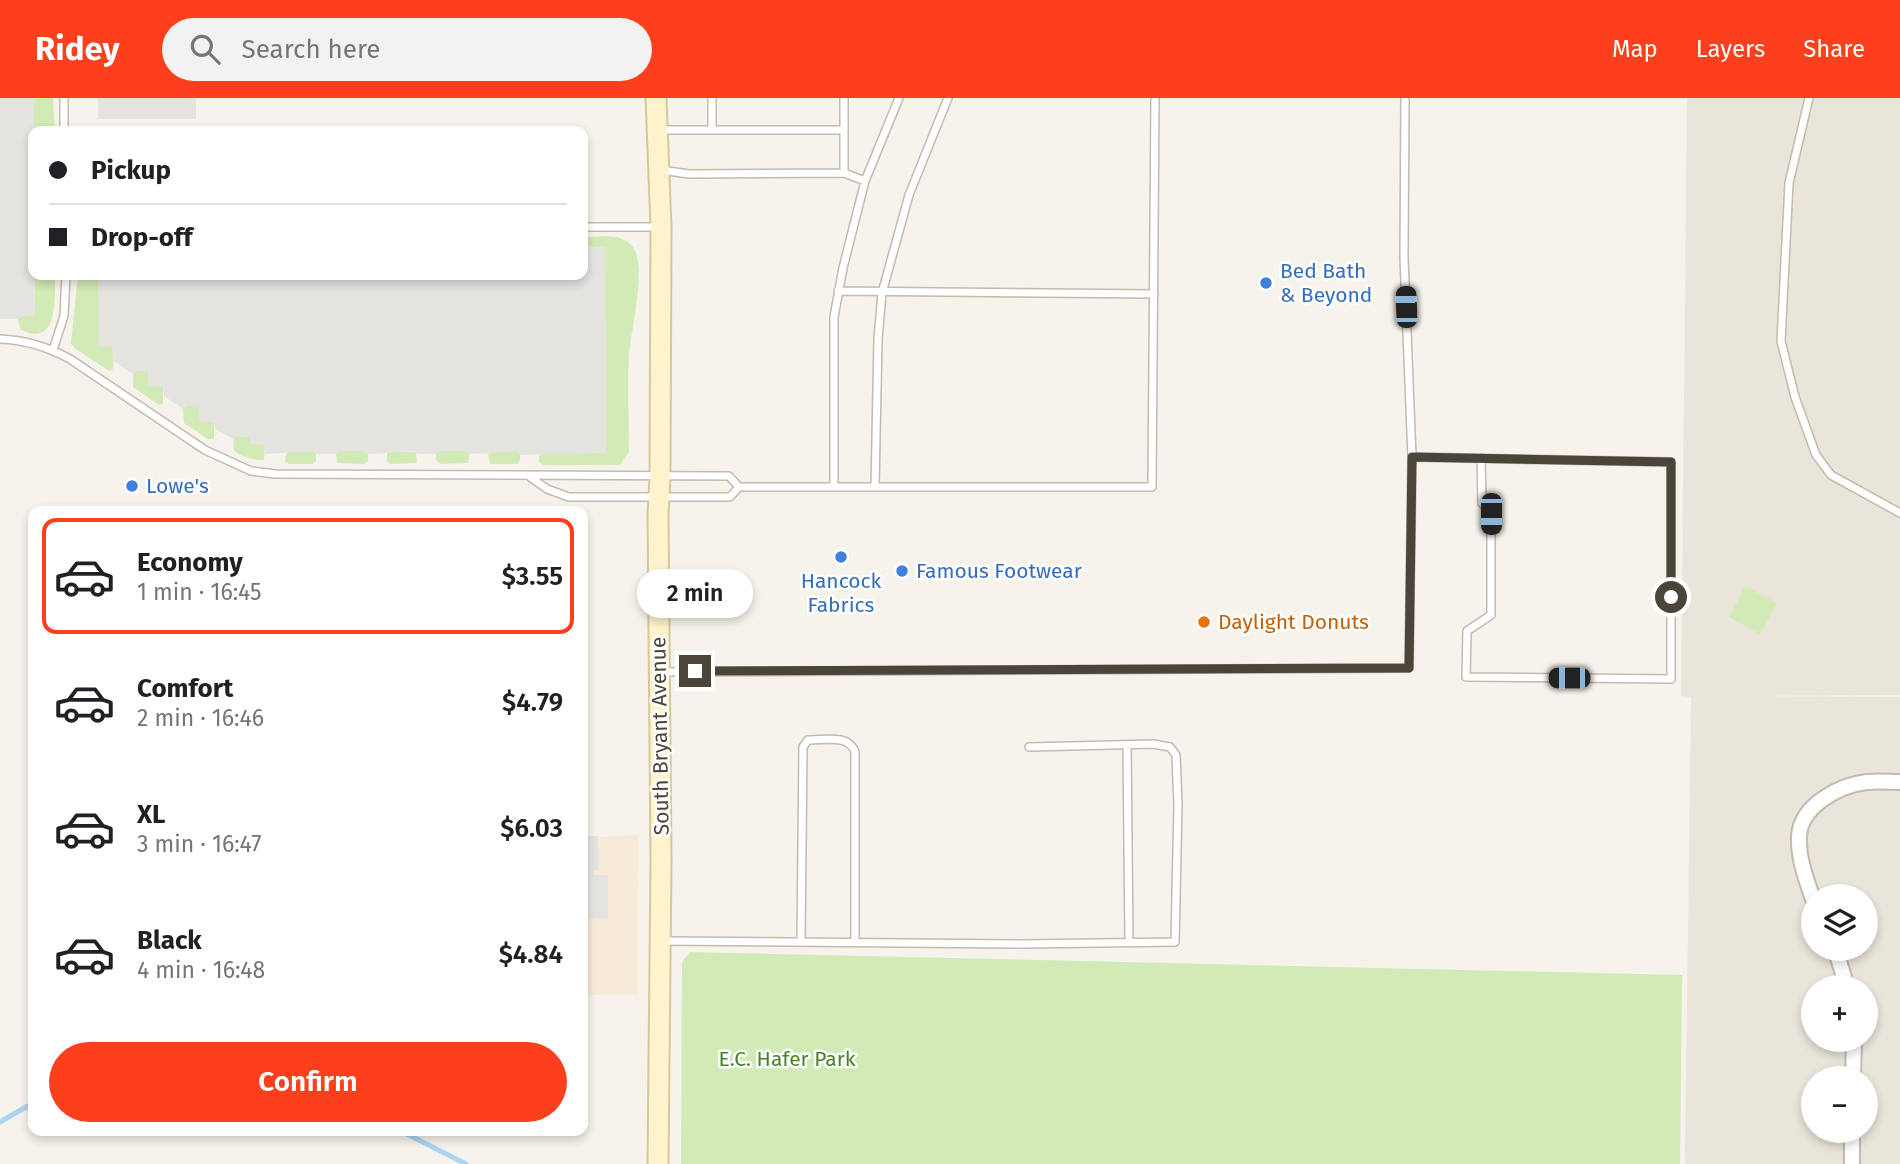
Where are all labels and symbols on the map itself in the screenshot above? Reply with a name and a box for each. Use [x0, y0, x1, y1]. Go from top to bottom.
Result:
place label: Bed Bath & Beyond [1280, 258, 1372, 308]
marker: Bed Bath & Beyond [1258, 275, 1274, 291]
car [1395, 286, 1418, 328]
place label: Lowe's [146, 473, 209, 499]
marker: Lowe's [124, 478, 140, 494]
car [1481, 493, 1502, 535]
marker: Hancock Fabrics [833, 549, 849, 565]
place label: Famous Footwear [916, 558, 1082, 584]
marker: Famous Footwear [894, 563, 910, 579]
place label: Hancock Fabrics [801, 568, 882, 618]
callout: 2 min [637, 570, 753, 618]
route start [1655, 581, 1687, 613]
place label: Daylight Donuts [1218, 609, 1369, 635]
marker: Daylight Donuts [1196, 614, 1212, 630]
street label: South Bryant Avenue [645, 636, 675, 836]
route end [679, 655, 711, 687]
car [1549, 668, 1591, 689]
park label: E.C. Hafer Park [718, 1046, 856, 1072]

